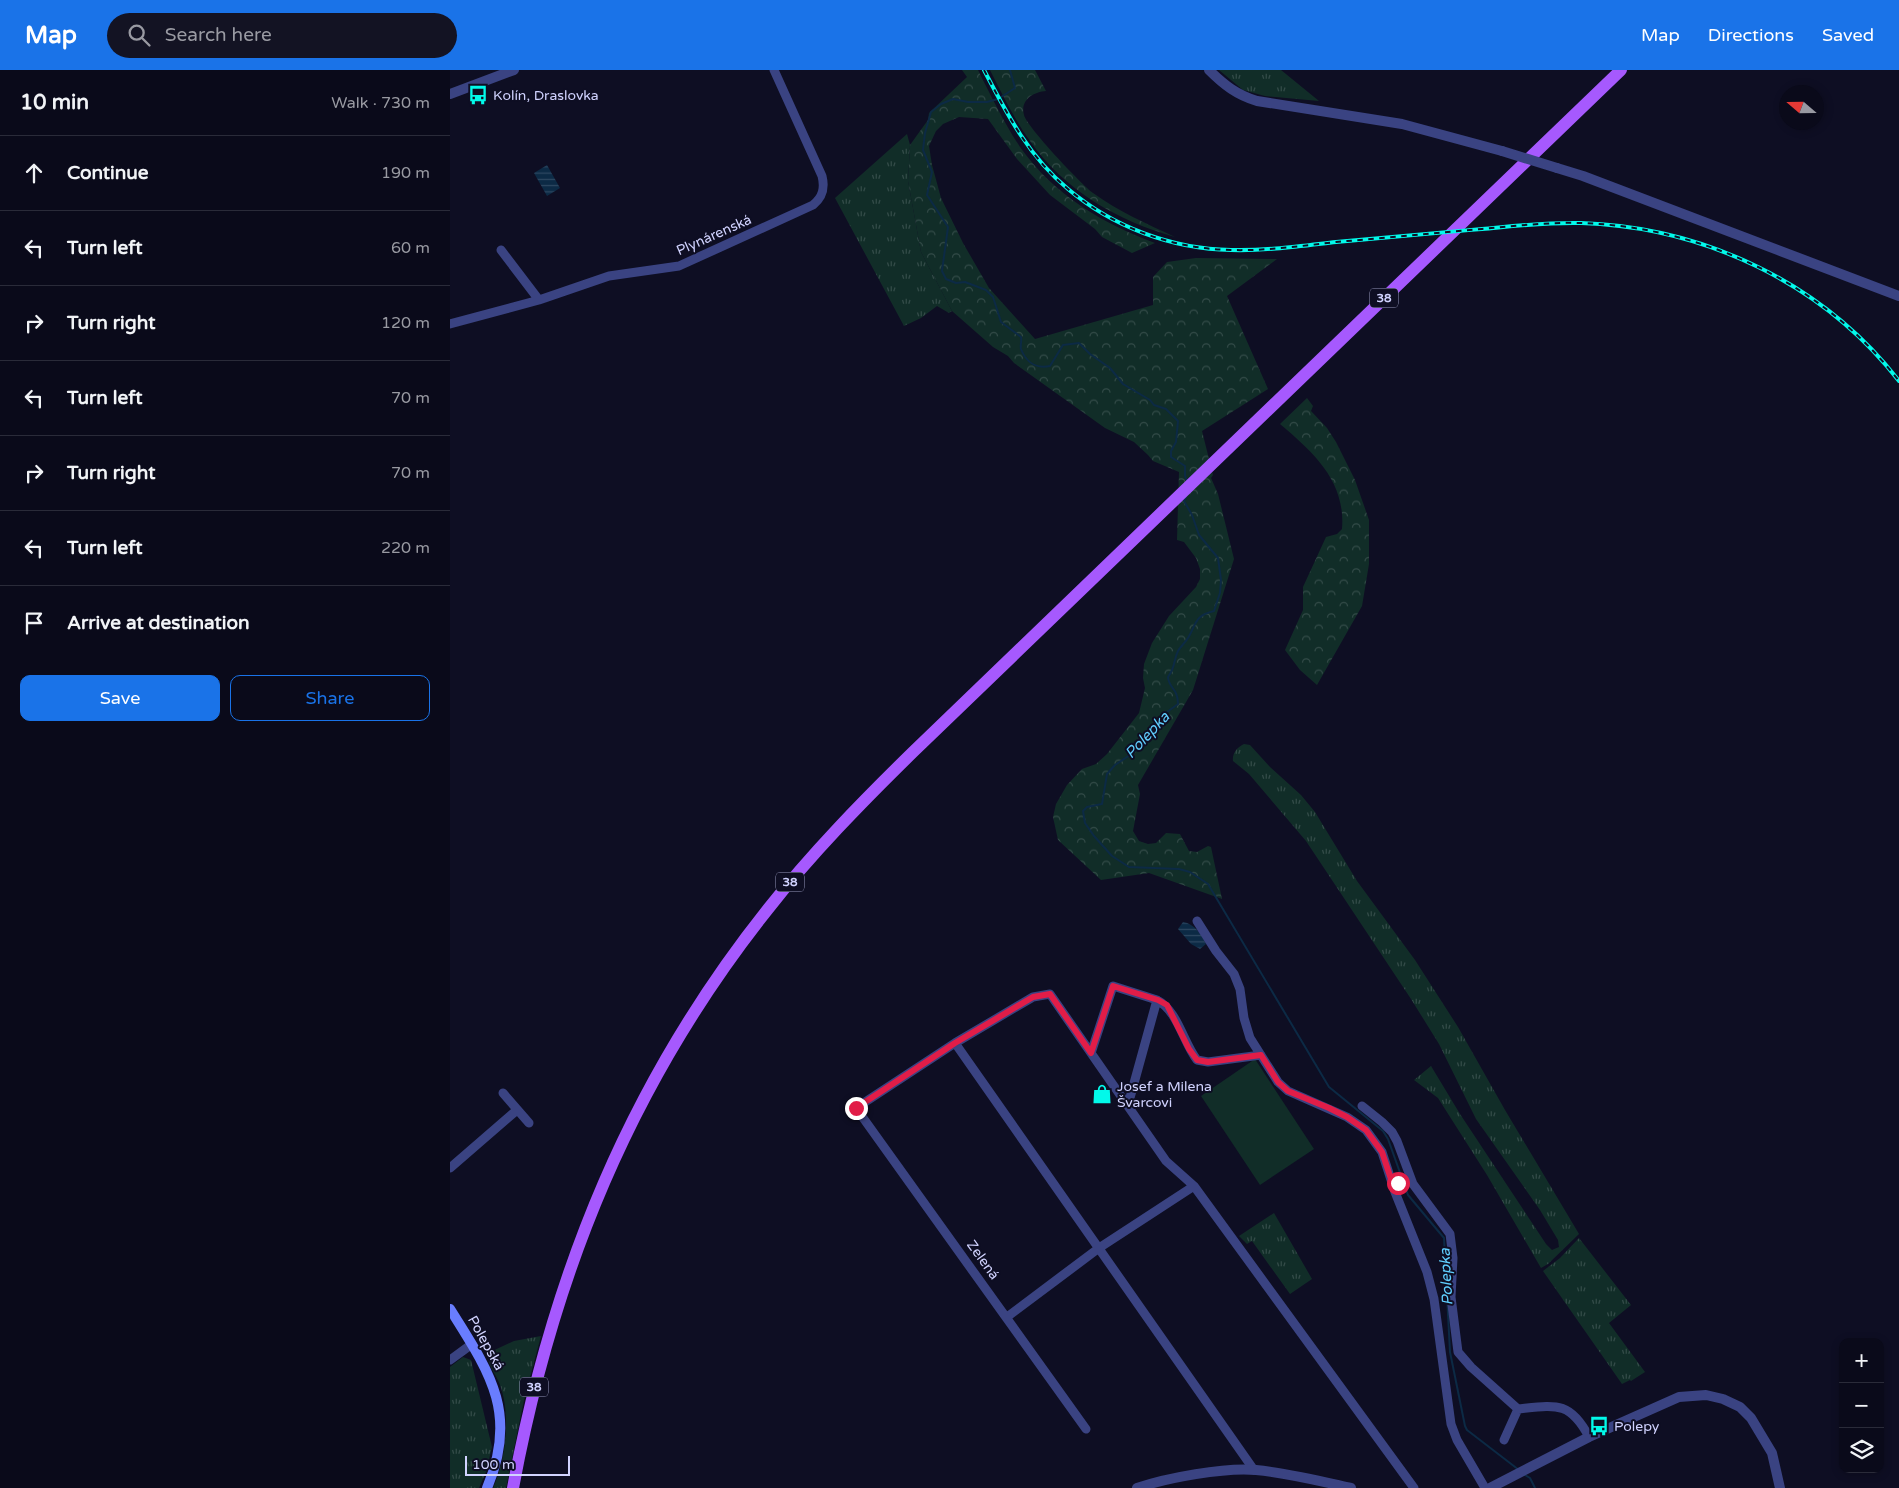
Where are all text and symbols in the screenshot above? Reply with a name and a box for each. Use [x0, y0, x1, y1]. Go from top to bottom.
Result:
search box [107, 13, 457, 58]
text: Map [25, 21, 77, 50]
icon: search [125, 21, 153, 49]
text: Search here [165, 24, 272, 46]
text: Map [1641, 24, 1680, 46]
text: Directions [1708, 24, 1794, 46]
text: Saved [1822, 24, 1874, 46]
bus stop icon: Kolín, Draslovka [467, 84, 489, 106]
north arrow [1779, 85, 1824, 130]
place label: Kolín, Draslovka [493, 87, 599, 104]
text: 10 min [20, 90, 89, 115]
text: Walk · 730 m [331, 93, 430, 113]
icon: ahead [20, 159, 48, 187]
text: Continue [67, 162, 149, 184]
text: 190 m [381, 163, 430, 183]
street label: Plynárenská [674, 211, 754, 259]
icon: left [20, 234, 48, 262]
text: Turn left [67, 237, 143, 259]
text: 60 m [391, 238, 430, 258]
road number: 38 [1370, 288, 1398, 308]
icon: right [20, 309, 48, 337]
text: Turn right [67, 312, 155, 334]
text: 120 m [381, 313, 430, 333]
icon: left [20, 384, 48, 412]
text: Turn left [67, 387, 143, 409]
text: 70 m [391, 388, 430, 408]
icon: right [20, 459, 48, 487]
text: Turn right [67, 462, 155, 484]
text: 70 m [391, 463, 430, 483]
icon: left [20, 534, 48, 562]
text: Turn left [67, 537, 143, 559]
text: 220 m [381, 538, 430, 558]
icon: arrive [20, 609, 48, 637]
text: Arrive at destination [67, 612, 250, 634]
button: Save [20, 675, 220, 721]
button: Share [230, 675, 430, 721]
water label: Polepka [1121, 708, 1173, 762]
road number: 38 [776, 872, 804, 892]
place label: Josef a Milena Švarcovi [1117, 1078, 1212, 1111]
shop icon: Josef a Milena Švarcovi [1091, 1083, 1113, 1105]
route end [845, 1097, 868, 1120]
route start [1387, 1172, 1410, 1195]
street label: Zelená [963, 1237, 1003, 1283]
water label: Polepka [1435, 1247, 1456, 1306]
street label: Polepská [464, 1313, 508, 1373]
map controls [1839, 1338, 1884, 1473]
button: + [1839, 1338, 1884, 1383]
road number: 38 [520, 1378, 548, 1396]
button: − [1839, 1383, 1884, 1428]
bus stop icon: Polepy [1588, 1415, 1610, 1437]
place label: Polepy [1614, 1418, 1660, 1435]
button: layers [1839, 1428, 1884, 1473]
scale bar [465, 1453, 570, 1476]
text: 100 m [472, 1456, 515, 1473]

